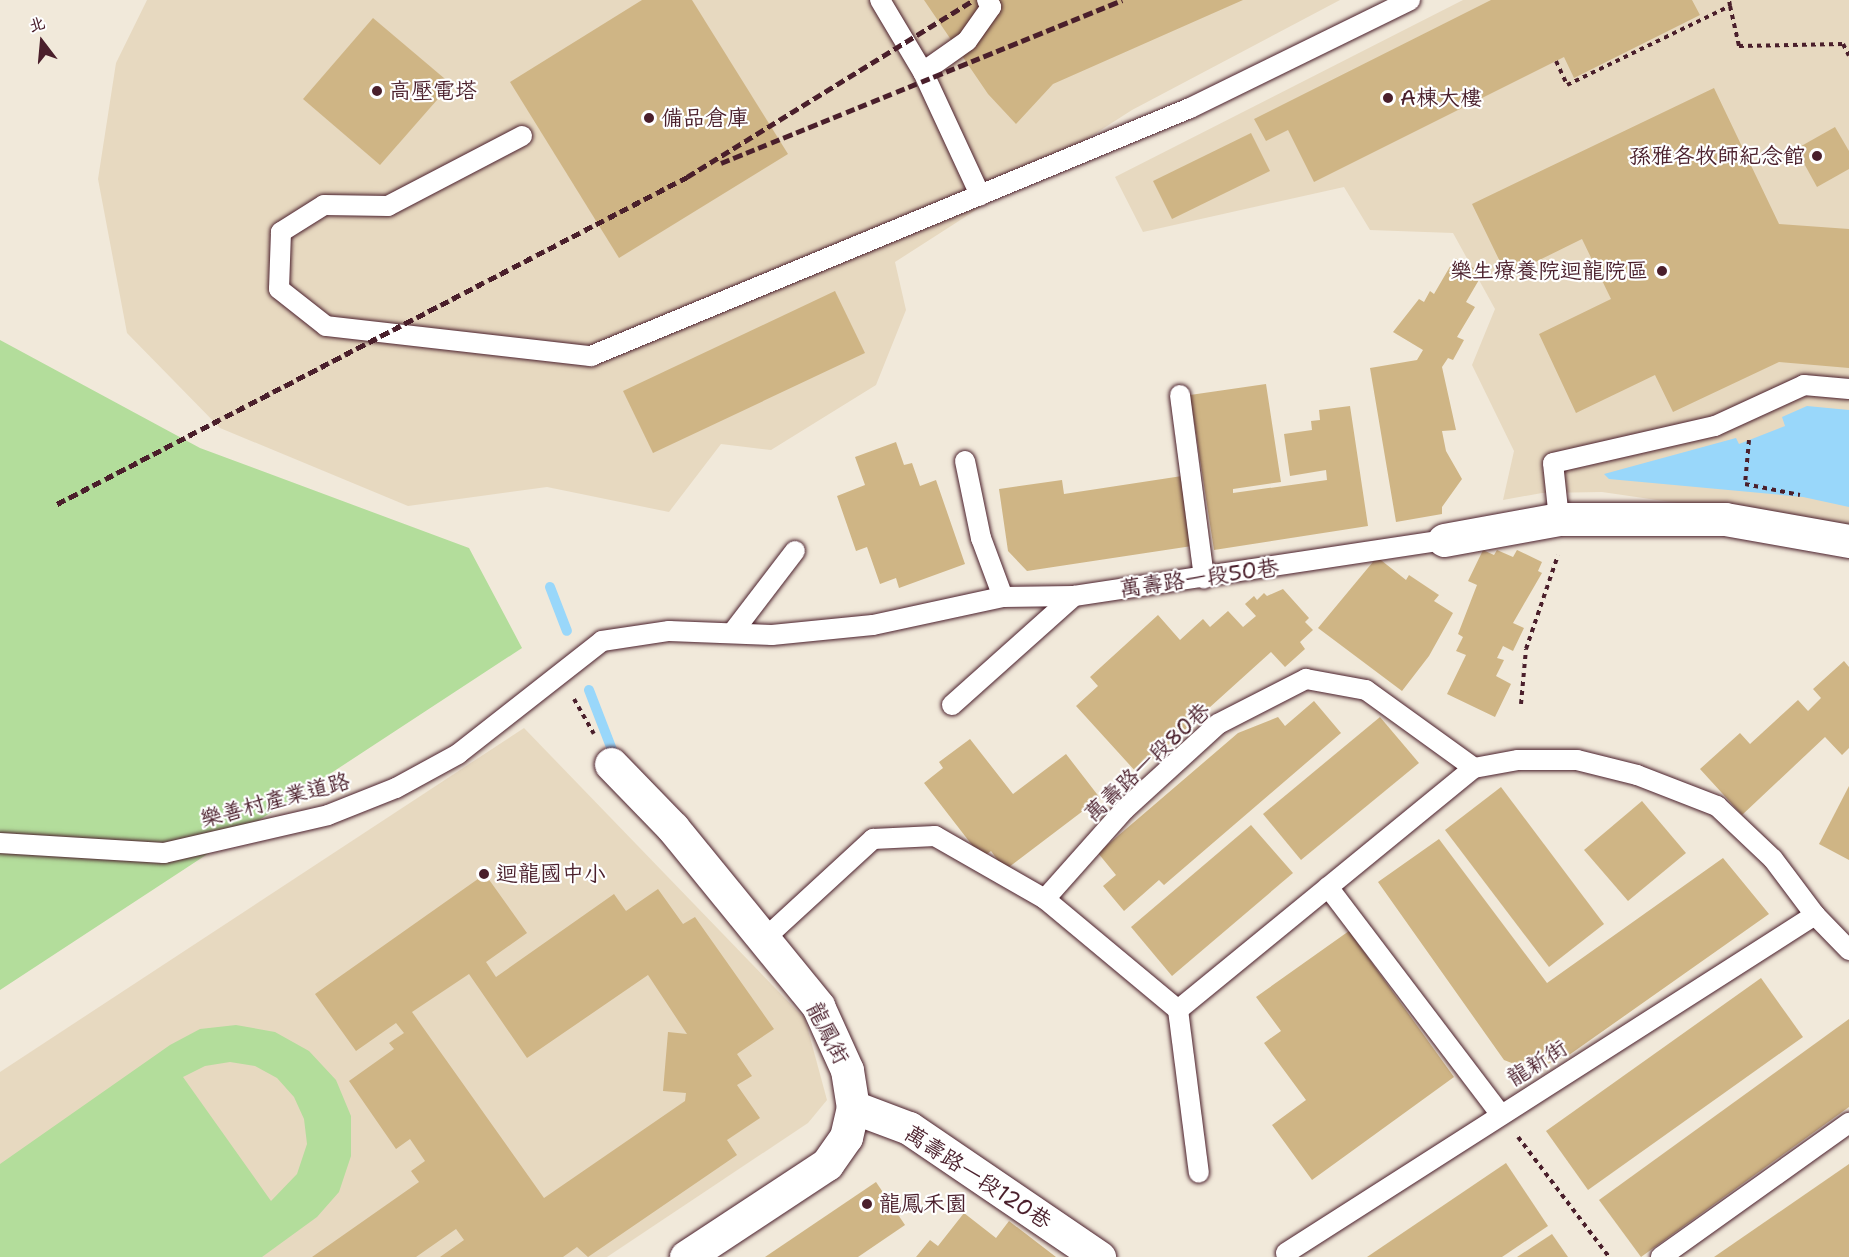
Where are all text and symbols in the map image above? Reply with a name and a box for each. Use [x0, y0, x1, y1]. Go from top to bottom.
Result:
north arrow [12, 12, 72, 72]
text: 北 [26, 12, 47, 37]
place label: 高壓電塔 [389, 78, 477, 104]
marker: 高壓電塔 [370, 84, 384, 98]
place label: A棟大樓 [1400, 85, 1482, 111]
marker: A棟大樓 [1381, 91, 1395, 105]
place label: 備品倉庫 [661, 105, 749, 131]
marker: 備品倉庫 [642, 111, 656, 125]
place label: 孫雅各牧師紀念館 [1629, 143, 1805, 169]
marker: 孫雅各牧師紀念館 [1810, 149, 1824, 163]
place label: 樂生療養院迴龍院區 [1450, 258, 1648, 284]
marker: 樂生療養院迴龍院區 [1653, 262, 1671, 280]
street label: 萬壽路一段50巷 [1118, 554, 1280, 602]
street label: 萬壽路一段80巷 [1079, 697, 1215, 827]
street label: 樂善村產業道路 [197, 767, 353, 833]
place label: 迴龍國中小 [496, 861, 606, 887]
marker: 迴龍國中小 [477, 867, 491, 881]
street label: 龍鳳街 [801, 998, 855, 1068]
street label: 龍新街 [1502, 1034, 1572, 1092]
street label: 萬壽路一段120巷 [899, 1120, 1057, 1234]
place label: 龍鳳禾園 [879, 1191, 967, 1217]
marker: 龍鳳禾園 [860, 1197, 874, 1211]

